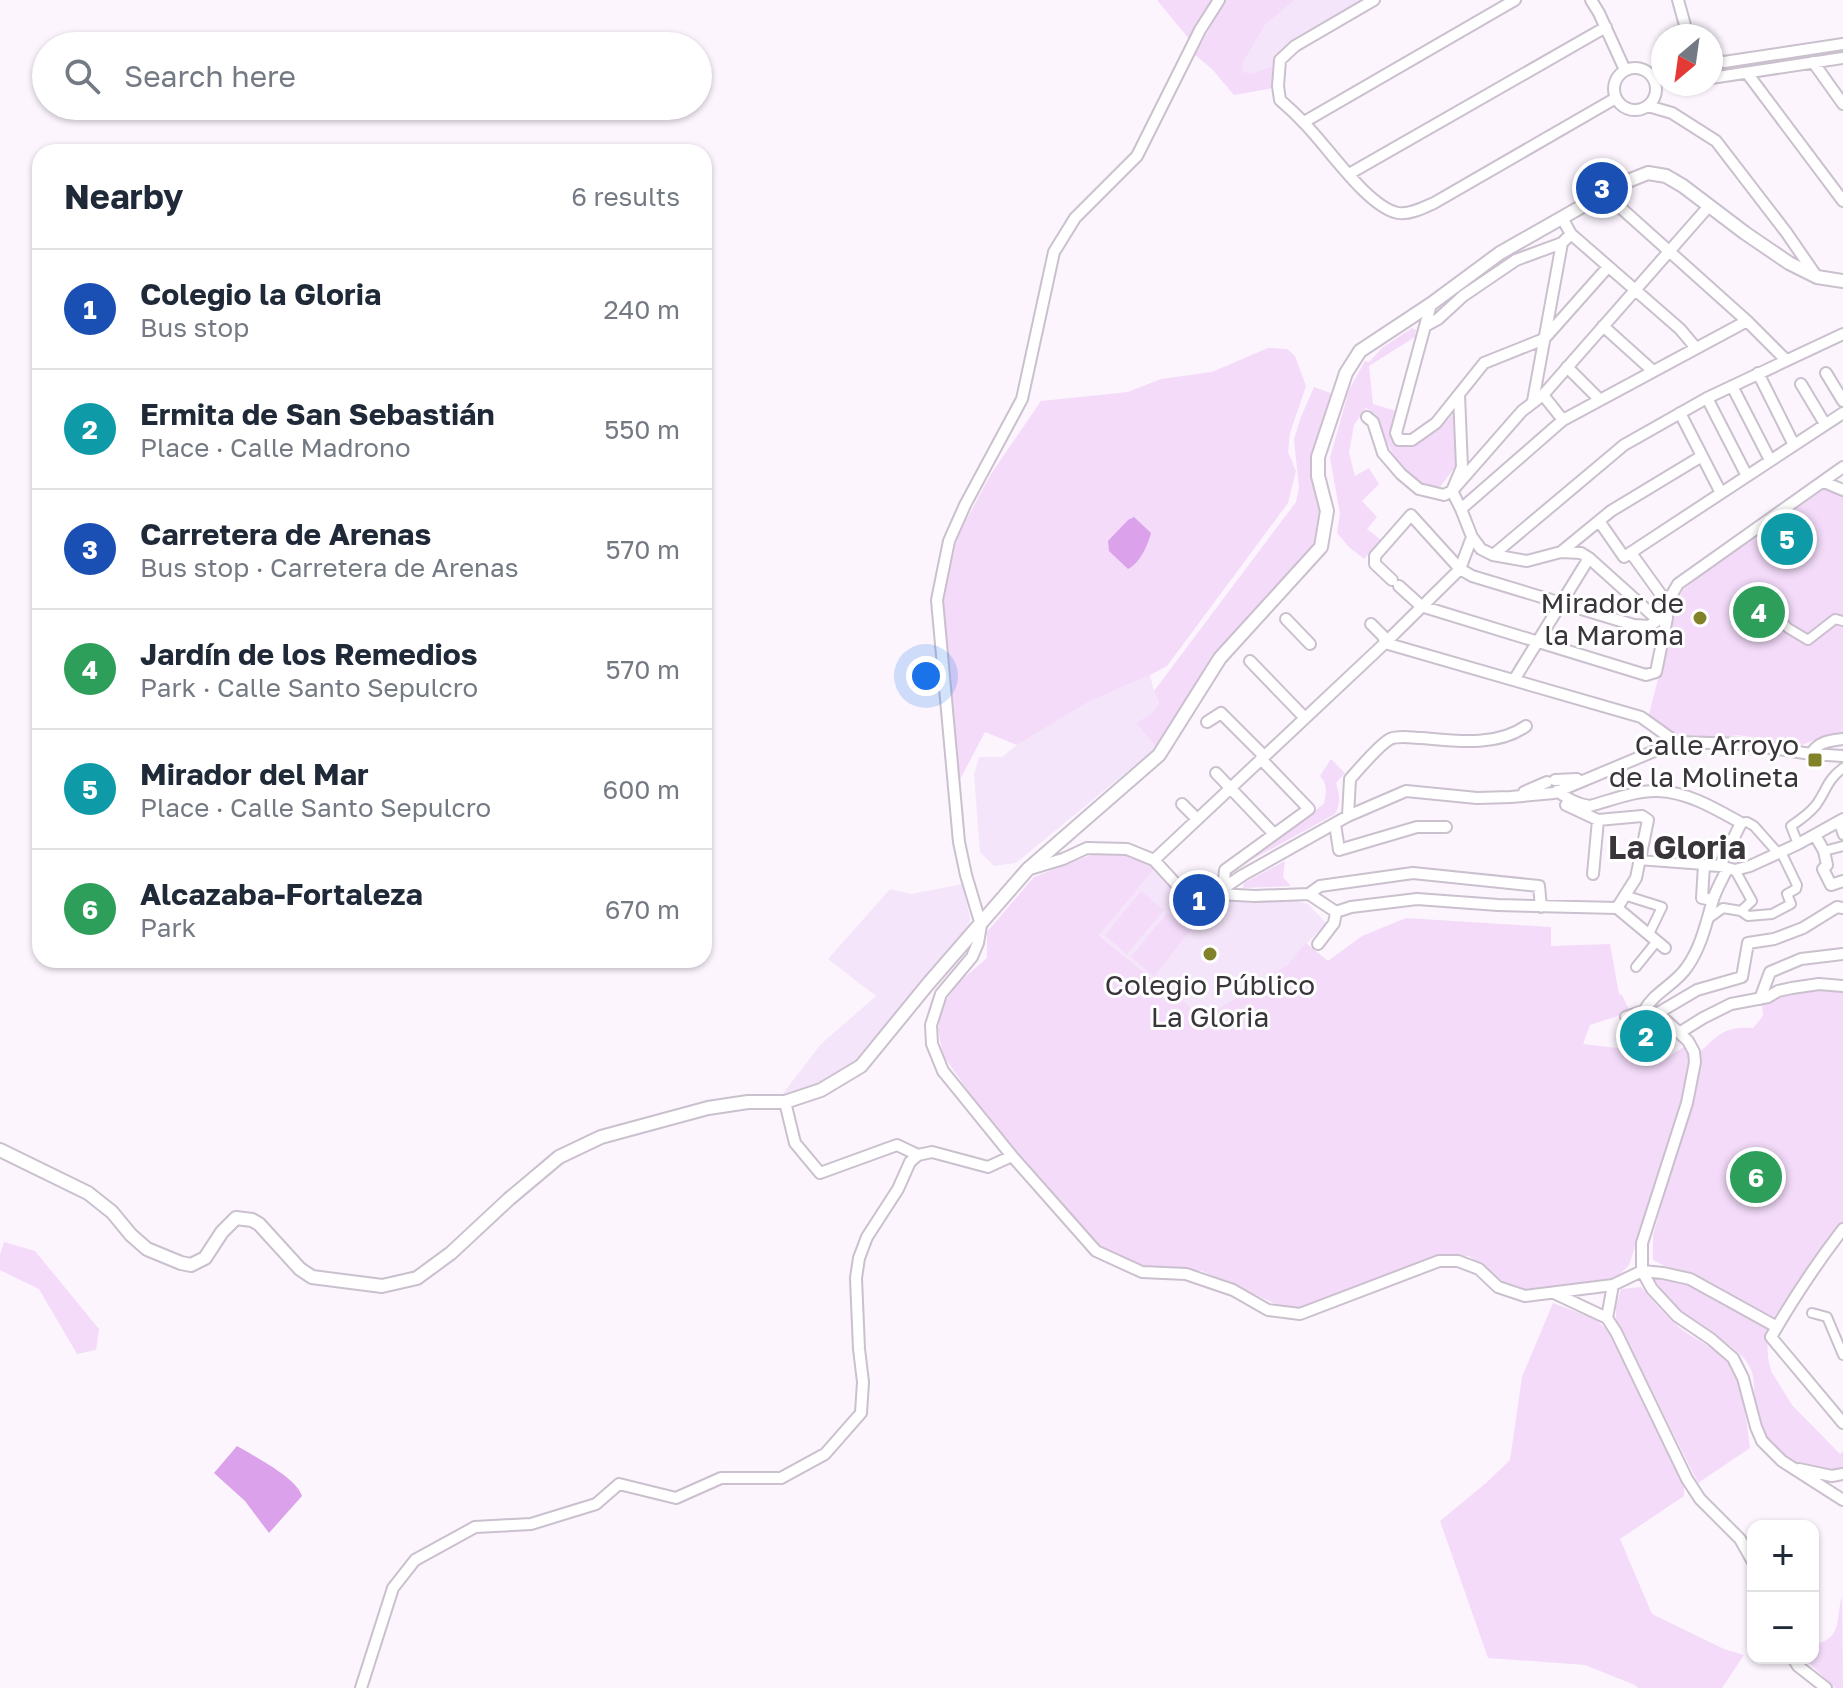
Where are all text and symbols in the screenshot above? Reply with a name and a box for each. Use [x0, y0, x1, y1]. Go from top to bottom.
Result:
north arrow [1651, 24, 1723, 96]
search box [32, 32, 712, 120]
icon: search [60, 54, 104, 98]
text: Search here [124, 58, 296, 94]
pin: 3 [1576, 158, 1628, 218]
text: Nearby [64, 176, 184, 216]
text: 6 results [571, 181, 680, 212]
text: Colegio la Gloria [140, 276, 381, 312]
text: 1 [83, 294, 97, 325]
text: 240 m [603, 294, 680, 325]
text: Bus stop [140, 312, 249, 343]
text: Ermita de San Sebastián [140, 396, 495, 432]
text: 2 [82, 414, 98, 445]
text: 550 m [604, 414, 680, 445]
text: Place · Calle Madrono [140, 432, 411, 463]
pin: 5 [1761, 509, 1813, 569]
text: Carretera de Arenas [140, 516, 431, 552]
text: 3 [82, 534, 98, 565]
text: 570 m [606, 534, 680, 565]
text: Bus stop · Carretera de Arenas [140, 552, 518, 583]
pin: 4 [1733, 582, 1785, 642]
place label: Mirador de la Maroma [1541, 586, 1684, 651]
marker: Mirador de la Maroma [1691, 609, 1709, 627]
text: Jardín de los Remedios [140, 636, 477, 672]
text: 4 [82, 654, 98, 685]
text: 570 m [606, 654, 680, 685]
your location [906, 656, 946, 696]
text: Park · Calle Santo Sepulcro [140, 672, 478, 703]
place label: Calle Arroyo de la Molineta [1609, 728, 1799, 793]
marker: Calle Arroyo de la Molineta [1806, 751, 1824, 769]
text: Mirador del Mar [140, 756, 369, 792]
text: 5 [82, 774, 98, 805]
text: 600 m [603, 774, 680, 805]
text: Place · Calle Santo Sepulcro [140, 792, 491, 823]
district label: La Gloria [1608, 828, 1746, 866]
pin: 1 [1173, 870, 1225, 930]
text: Alcazaba-Fortaleza [140, 876, 423, 912]
text: 6 [82, 894, 98, 925]
text: 670 m [605, 894, 680, 925]
text: Park [140, 912, 196, 943]
marker: Colegio Público La Gloria [1201, 945, 1219, 963]
place label: Colegio Público La Gloria [1105, 968, 1315, 1033]
pin: 2 [1620, 1006, 1672, 1066]
pin: 6 [1730, 1147, 1782, 1207]
map controls [1747, 1520, 1819, 1664]
button: + [1747, 1520, 1819, 1592]
button: − [1747, 1592, 1819, 1664]

